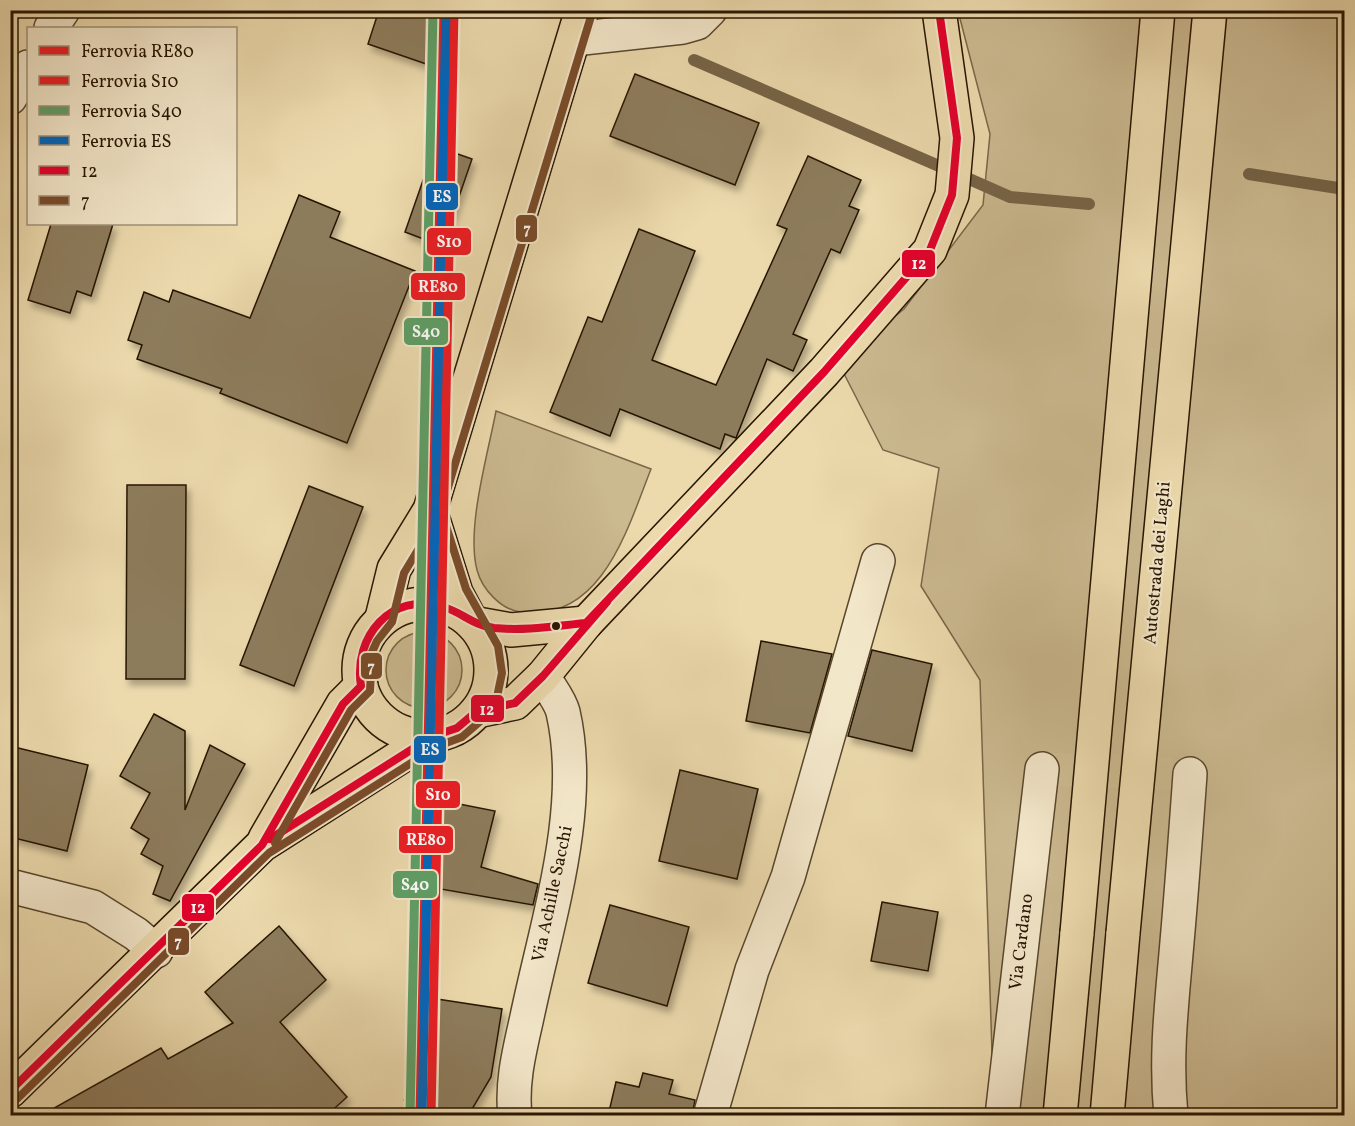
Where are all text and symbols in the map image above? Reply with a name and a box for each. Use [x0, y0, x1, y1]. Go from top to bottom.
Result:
legend [27, 27, 237, 225]
text: Ferrovia RE80 [81, 40, 194, 65]
text: Ferrovia S10 [81, 70, 179, 95]
text: Ferrovia S40 [81, 100, 182, 125]
text: Ferrovia ES [81, 130, 171, 155]
text: 12 [81, 160, 98, 185]
line badge: ES [425, 182, 459, 211]
text: ES [433, 187, 452, 209]
text: 7 [81, 190, 90, 215]
line badge: 7 [515, 214, 538, 243]
text: 7 [523, 219, 531, 241]
line badge: S10 [426, 227, 472, 256]
text: S10 [436, 232, 462, 254]
line badge: 12 [901, 249, 936, 278]
text: 12 [912, 254, 926, 276]
line badge: RE80 [410, 272, 466, 301]
text: RE80 [418, 277, 458, 299]
line badge: S40 [403, 317, 449, 346]
text: S40 [412, 322, 440, 344]
street label: Autostrada dei Laghi [1138, 480, 1178, 646]
unlabelled marker [550, 620, 562, 632]
line badge: 7 [360, 652, 383, 680]
text: 7 [367, 657, 375, 679]
line badge: 12 [470, 694, 505, 723]
text: 12 [480, 700, 494, 722]
line badge: ES [413, 735, 447, 764]
text: ES [421, 740, 440, 762]
line badge: S10 [415, 780, 461, 809]
text: S10 [425, 785, 451, 807]
street label: Via Achille Sacchi [526, 823, 580, 965]
line badge: RE80 [398, 825, 454, 854]
text: RE80 [406, 830, 446, 852]
line badge: S40 [392, 870, 438, 899]
text: S40 [401, 875, 429, 897]
street label: Via Cardano [1004, 892, 1040, 992]
line badge: 12 [181, 893, 215, 922]
text: 12 [191, 898, 205, 920]
line badge: 7 [167, 927, 190, 956]
text: 7 [174, 932, 182, 954]

